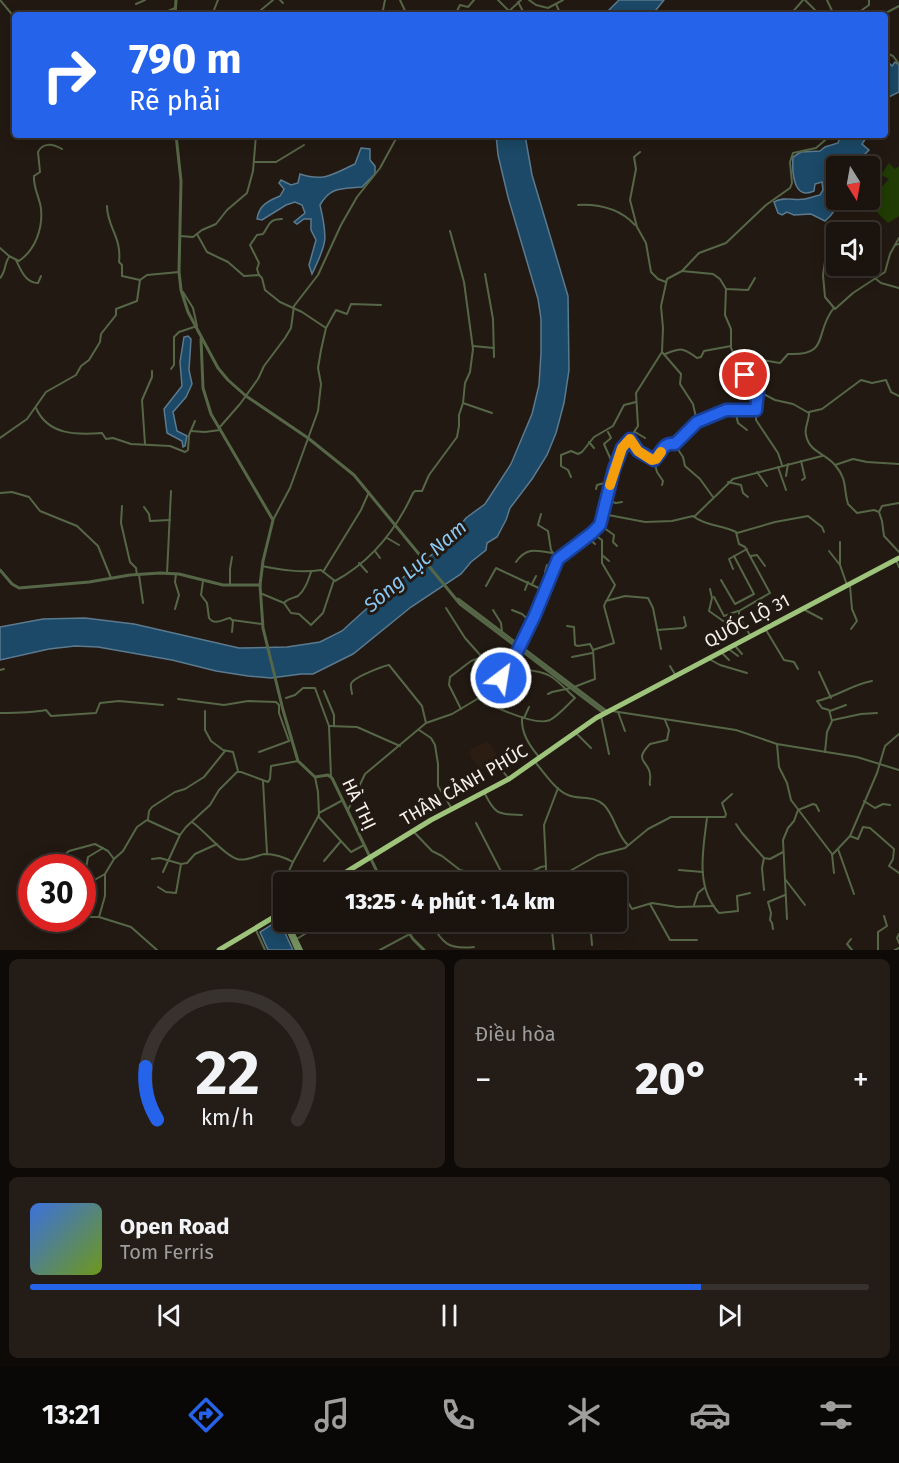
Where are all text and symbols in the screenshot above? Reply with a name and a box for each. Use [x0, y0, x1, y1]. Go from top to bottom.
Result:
text: 790 m [129, 34, 242, 84]
icon: right [30, 36, 108, 114]
text: Rẽ phải [129, 85, 221, 117]
north arrow [826, 156, 880, 210]
map controls [826, 156, 880, 276]
button: sound [826, 222, 880, 276]
pin [719, 349, 770, 400]
icon: arrive [728, 358, 761, 391]
water label: Sông Lục Nam [358, 515, 471, 618]
street label: QUỐC LỘ 31 [699, 587, 793, 653]
position arrow [469, 646, 533, 710]
street label: THÂN CẢNH PHÚC [396, 739, 532, 830]
street label: HÀ THỊ [337, 774, 382, 833]
speed limit sign: 30 [18, 854, 96, 932]
text: 13:25 · 4 phút · 1.4 km [345, 888, 555, 915]
text: Điều hòa [475, 1022, 556, 1046]
text: 22 [195, 1036, 259, 1111]
text: 20° [635, 1052, 709, 1106]
text: − [475, 1060, 492, 1100]
text: + [853, 1060, 869, 1100]
text: km/h [200, 1106, 254, 1132]
text: Open Road [120, 1213, 230, 1240]
text: Tom Ferris [120, 1240, 214, 1264]
icon: previous [153, 1299, 186, 1332]
icon: pause [433, 1299, 466, 1332]
icon: next [713, 1299, 746, 1332]
icon: directions [185, 1394, 227, 1436]
icon: music [311, 1394, 353, 1436]
icon: phone [437, 1394, 479, 1436]
icon: climate [563, 1394, 605, 1436]
icon: car [689, 1394, 731, 1436]
icon: filters [815, 1394, 857, 1436]
text: 13:21 [42, 1399, 101, 1431]

